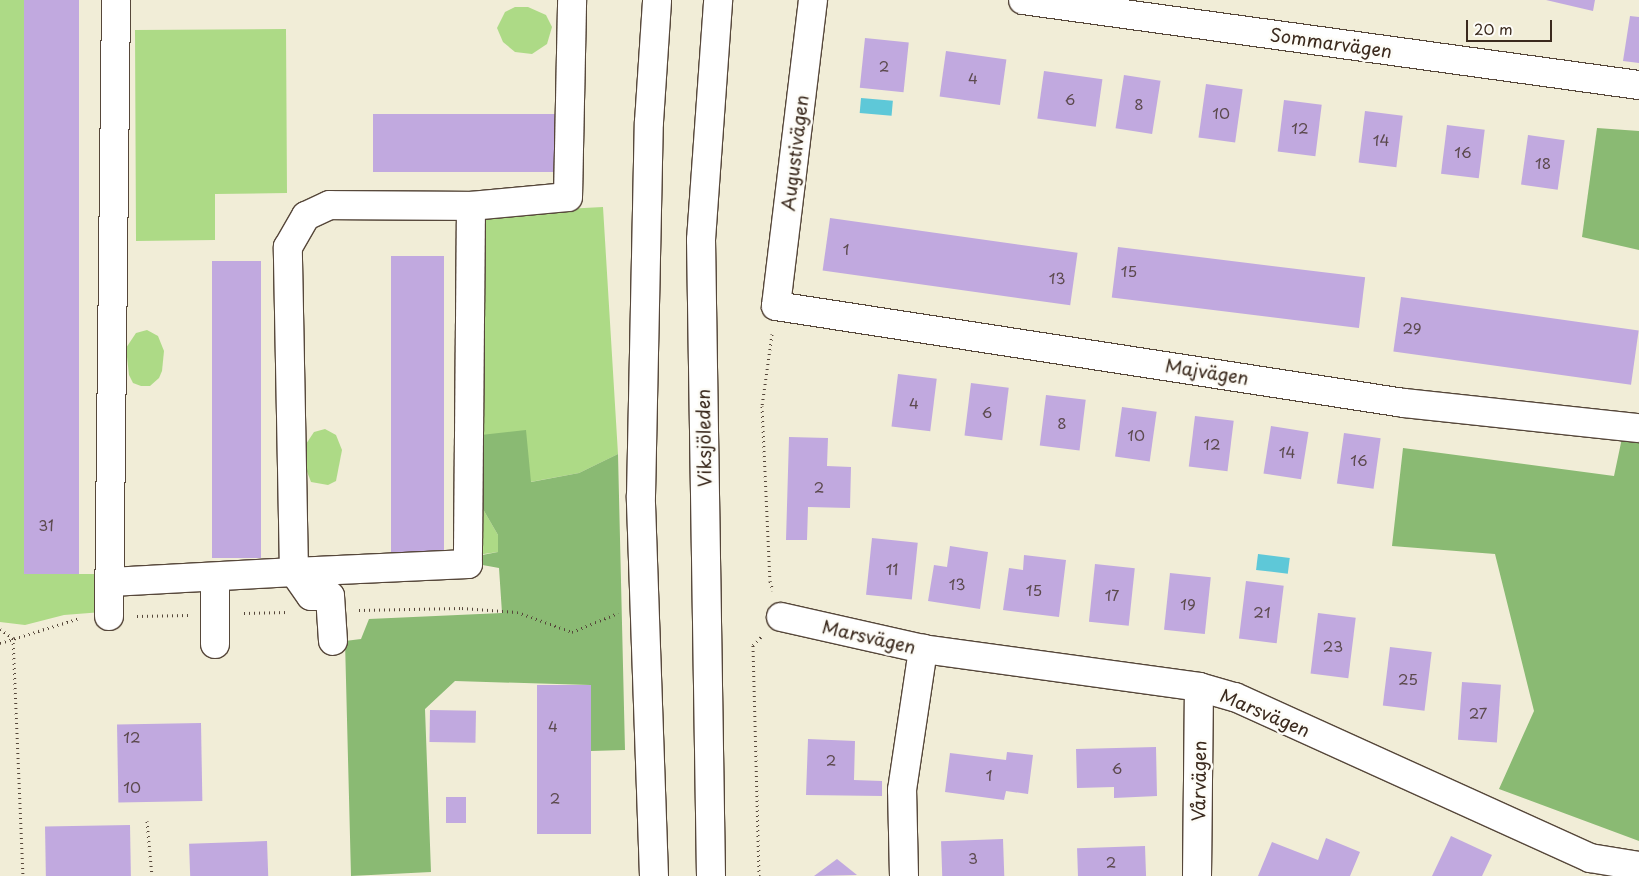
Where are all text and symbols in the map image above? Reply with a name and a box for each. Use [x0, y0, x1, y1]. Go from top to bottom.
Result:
scale bar [1469, 10, 1555, 42]
text: 20 m [1474, 17, 1513, 40]
street label: Sommarvägen [1269, 24, 1393, 62]
house number: 2 [879, 57, 889, 75]
house number: 4 [968, 69, 978, 87]
house number: 6 [1065, 90, 1075, 108]
street label: Augustivägen [777, 94, 813, 212]
house number: 8 [1134, 95, 1144, 113]
house number: 10 [1212, 104, 1230, 122]
house number: 12 [1291, 119, 1309, 137]
house number: 14 [1373, 131, 1389, 149]
house number: 16 [1454, 143, 1472, 161]
house number: 18 [1535, 154, 1551, 172]
house number: 1 [843, 240, 849, 258]
house number: 15 [1121, 262, 1137, 280]
house number: 13 [1049, 269, 1065, 287]
house number: 29 [1402, 319, 1422, 337]
street label: Majvägen [1164, 355, 1250, 389]
street label: Viksjöleden [692, 389, 716, 487]
house number: 4 [909, 394, 919, 412]
house number: 6 [982, 403, 992, 421]
house number: 8 [1057, 414, 1067, 432]
house number: 10 [1127, 426, 1145, 444]
house number: 12 [1203, 435, 1221, 453]
house number: 14 [1279, 443, 1295, 461]
house number: 16 [1350, 451, 1368, 469]
house number: 2 [814, 478, 824, 496]
house number: 31 [38, 516, 54, 534]
house number: 11 [886, 560, 898, 578]
house number: 13 [949, 575, 965, 593]
house number: 15 [1026, 581, 1042, 599]
house number: 17 [1105, 586, 1119, 604]
house number: 19 [1180, 595, 1196, 613]
house number: 21 [1253, 603, 1271, 621]
street label: Marsvägen [820, 616, 918, 658]
house number: 23 [1323, 637, 1343, 655]
house number: 25 [1398, 670, 1418, 688]
street label: Marsvägen [1217, 684, 1313, 742]
house number: 27 [1469, 704, 1487, 722]
house number: 4 [548, 717, 558, 735]
house number: 12 [123, 728, 141, 746]
street label: Vårvägen [1187, 740, 1211, 822]
house number: 2 [826, 751, 836, 769]
house number: 6 [1112, 759, 1122, 777]
house number: 1 [986, 766, 992, 784]
house number: 10 [123, 778, 141, 796]
house number: 2 [550, 789, 560, 807]
house number: 3 [968, 849, 978, 867]
house number: 2 [1106, 853, 1116, 871]

